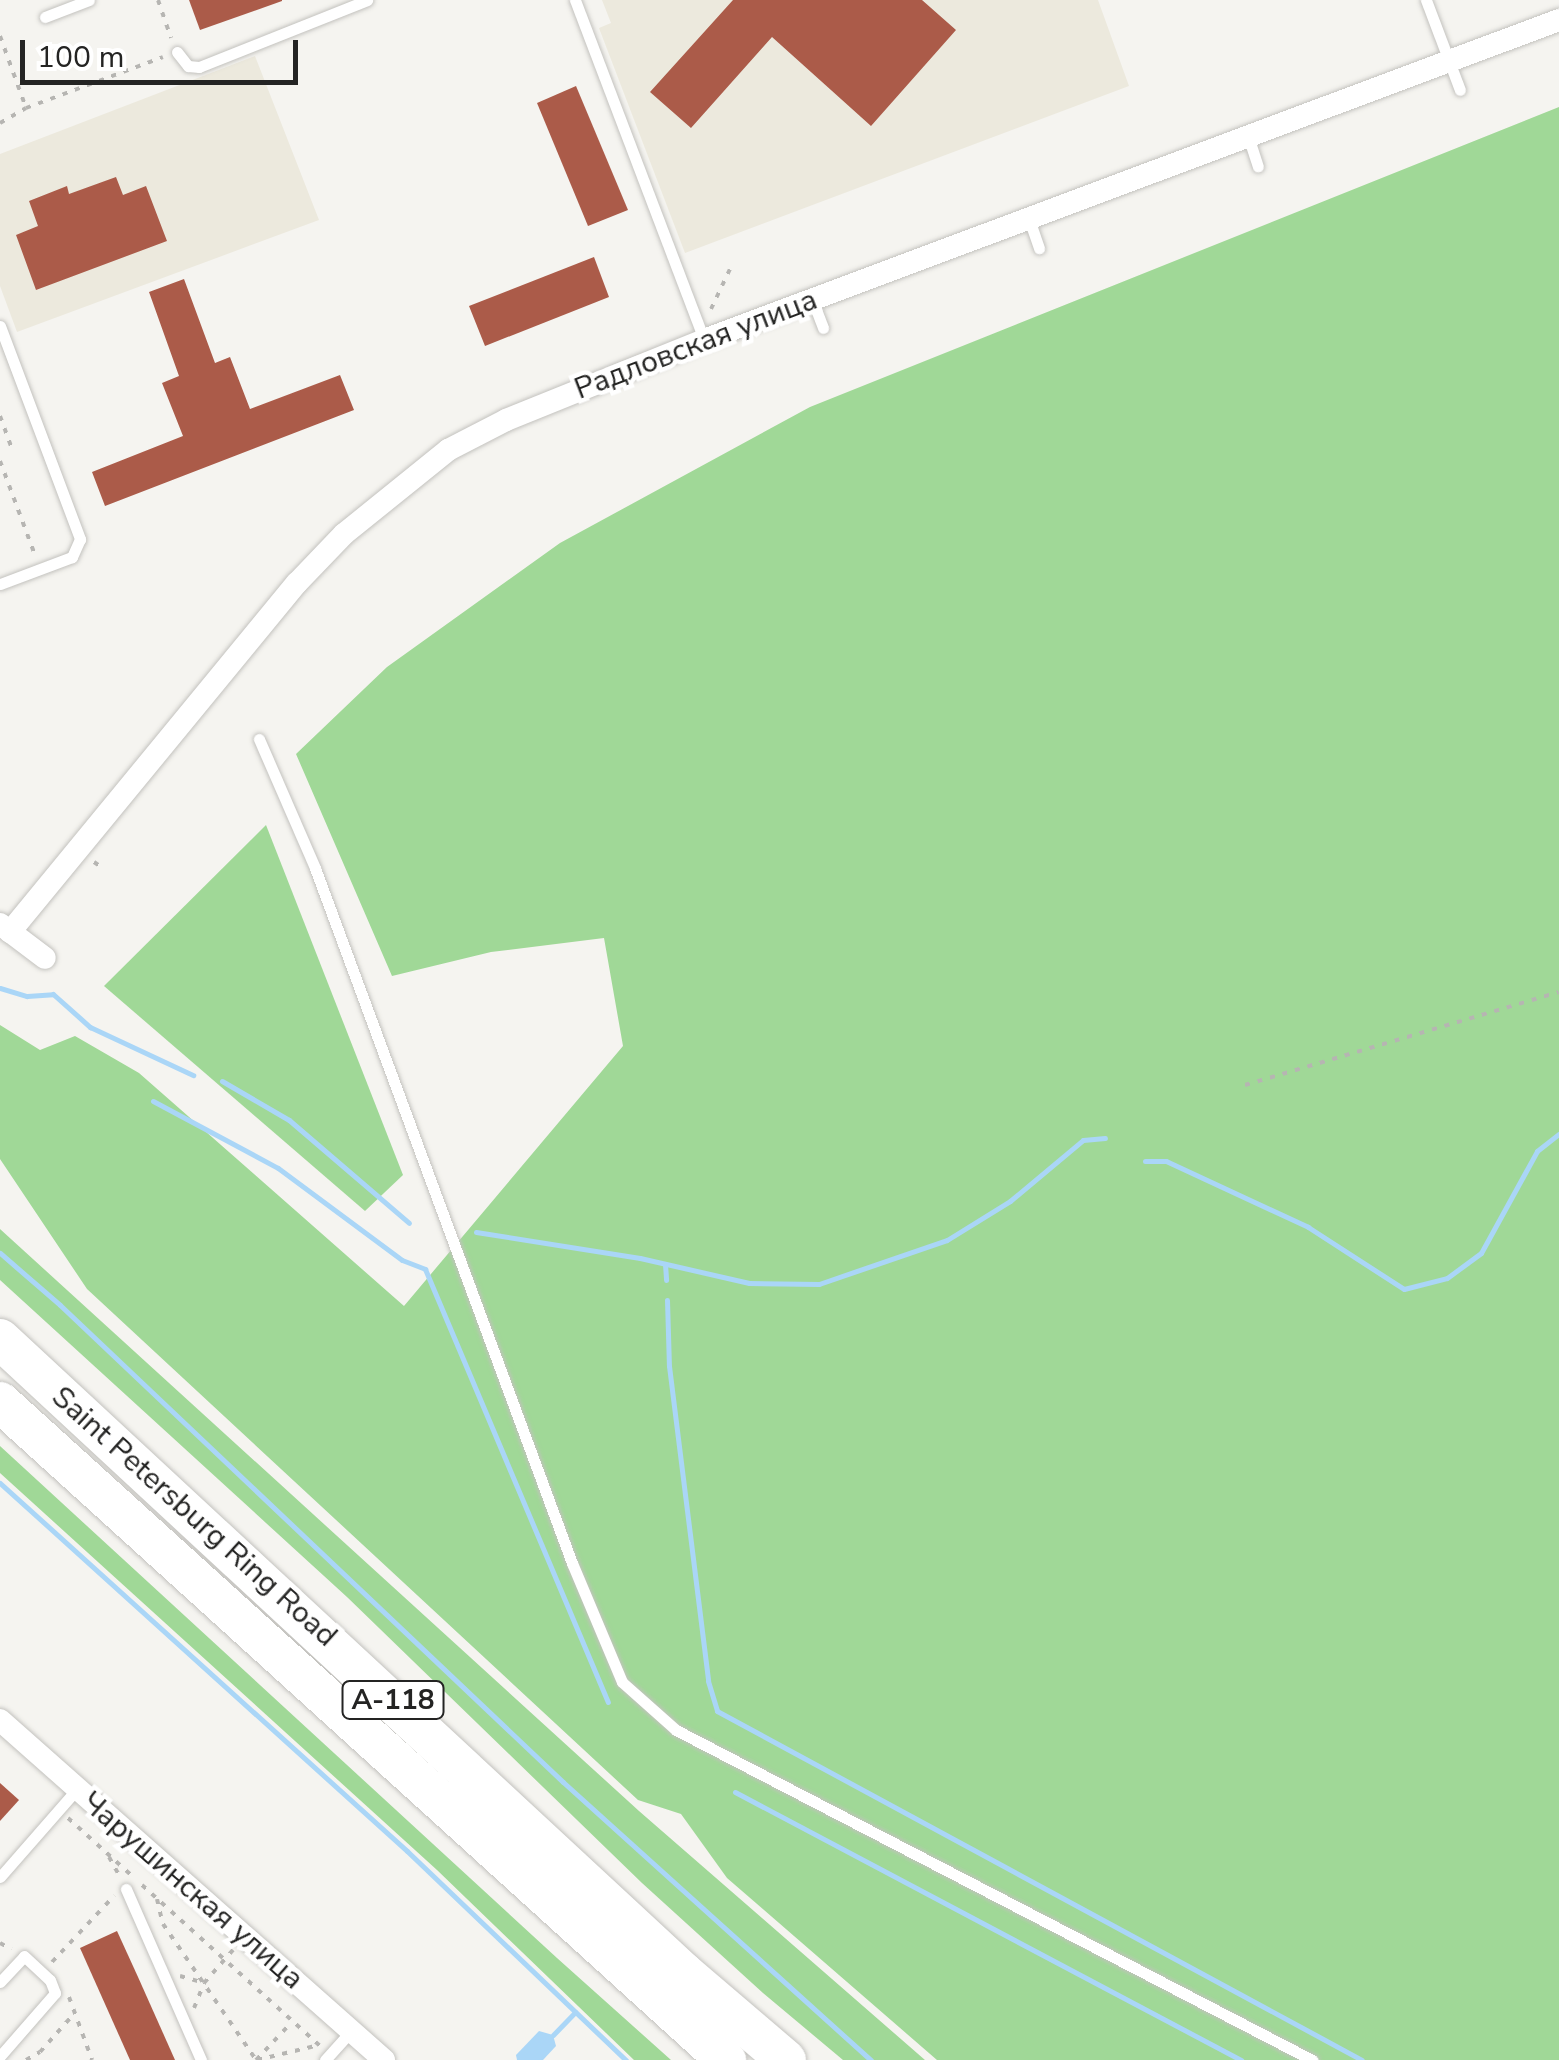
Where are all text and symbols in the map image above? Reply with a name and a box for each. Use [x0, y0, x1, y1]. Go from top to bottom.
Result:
scale bar [25, 20, 302, 82]
text: 100 m [37, 37, 124, 78]
street label: Радловская улица [570, 282, 822, 408]
street label: Saint Petersburg Ring Road [44, 1379, 344, 1655]
road number: А-118 [340, 1677, 446, 1723]
street label: Чарушинская улица [74, 1785, 310, 1997]

